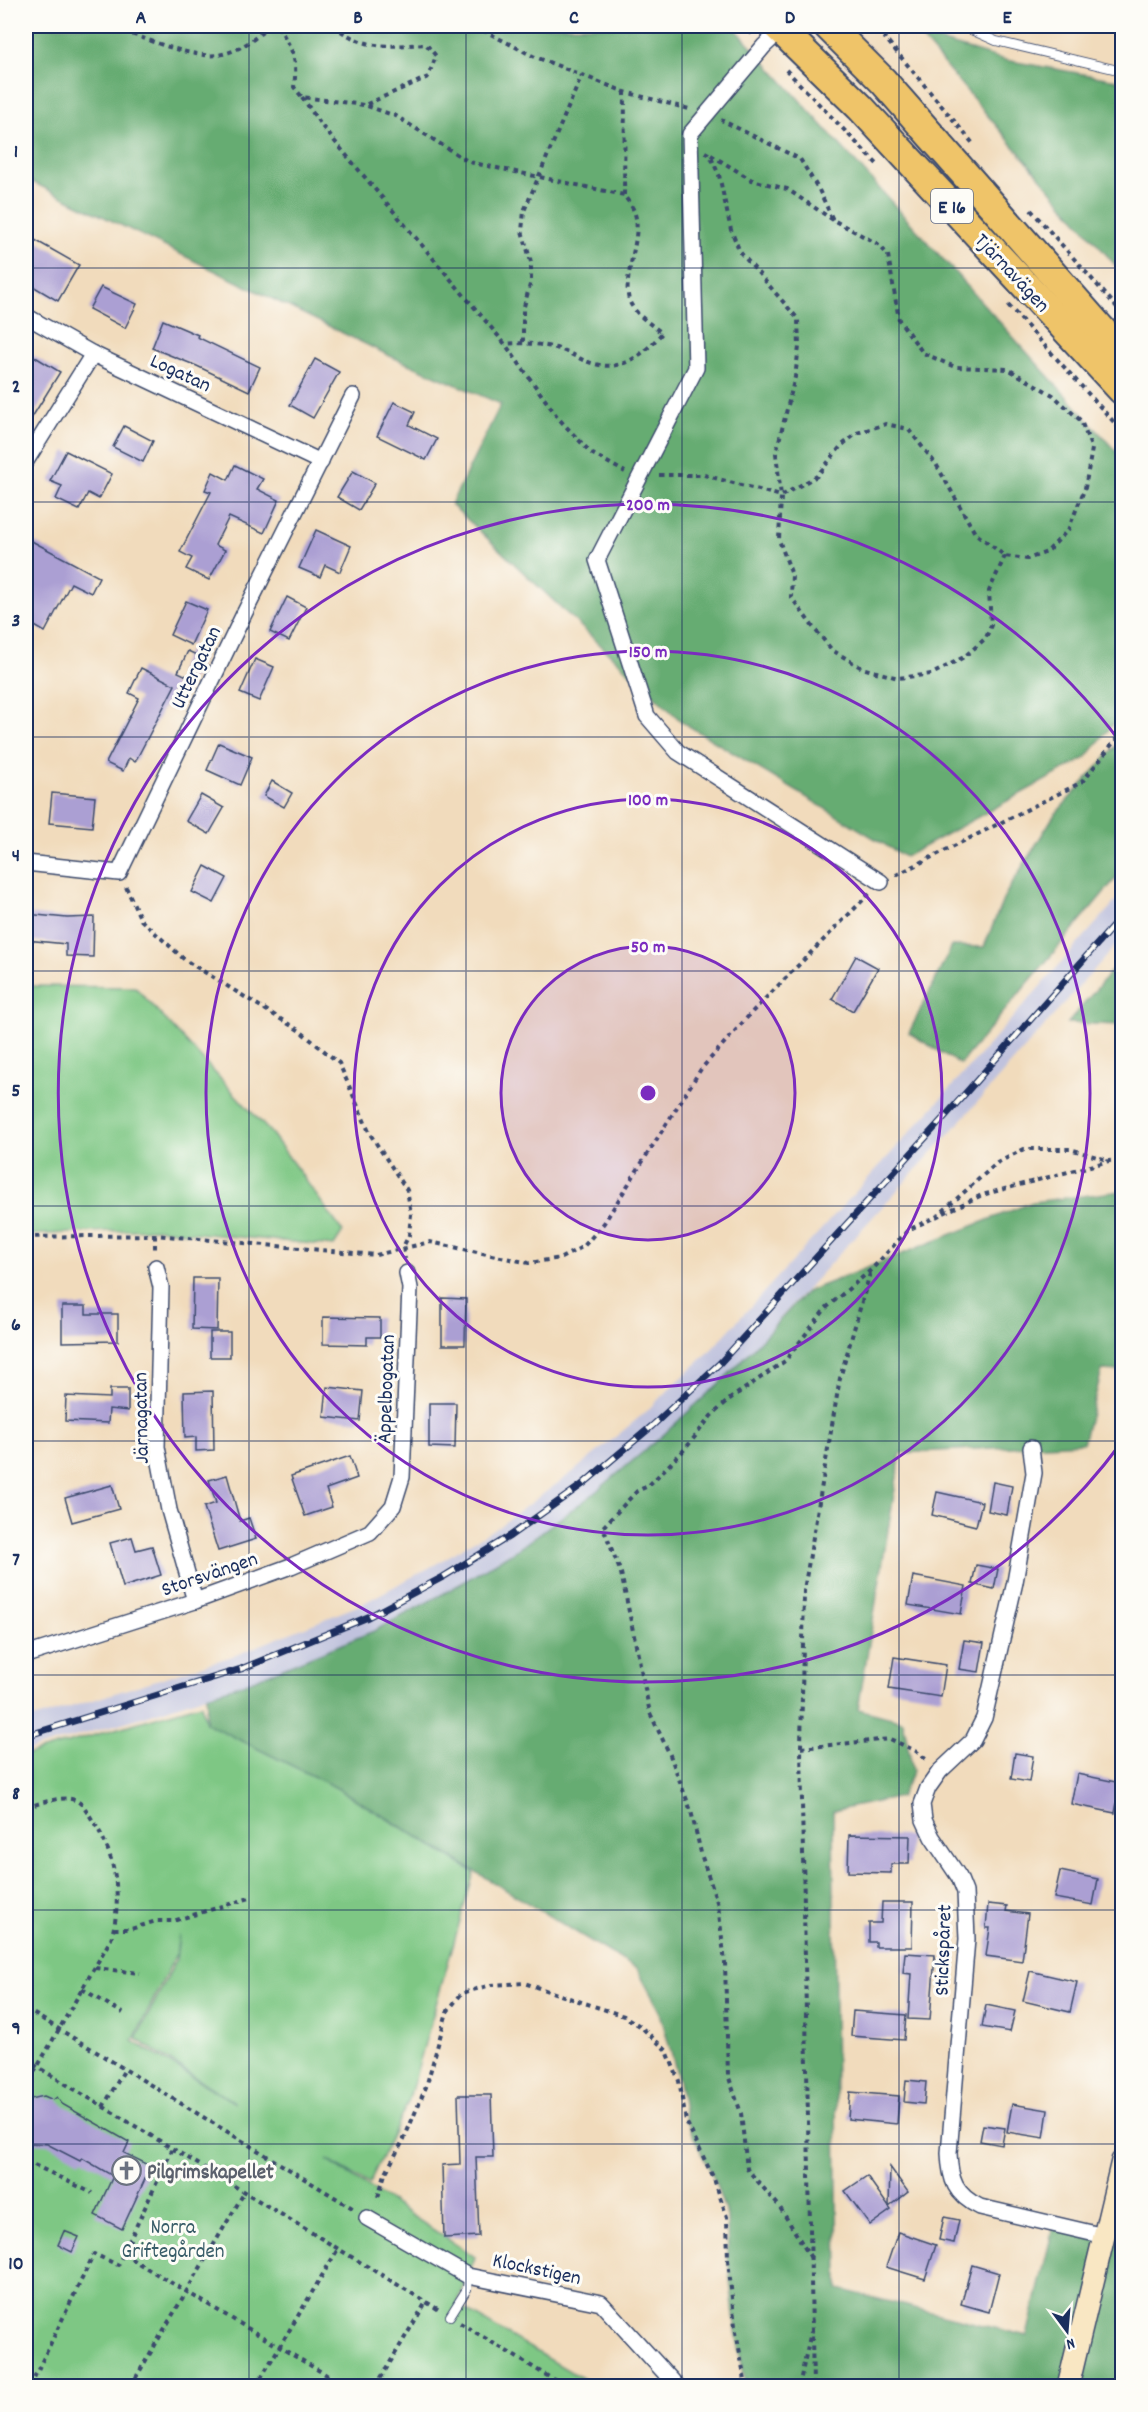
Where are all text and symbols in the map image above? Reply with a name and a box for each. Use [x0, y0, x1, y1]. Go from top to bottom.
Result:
text: A [136, 5, 147, 33]
text: B [353, 5, 363, 33]
text: C [569, 5, 579, 33]
text: D [785, 5, 796, 33]
text: E [1002, 5, 1012, 33]
text: 1 [14, 139, 18, 167]
road number: E 16 [931, 189, 973, 223]
street label: Tjärnavägen [966, 228, 1056, 321]
street label: Logatan [144, 348, 215, 402]
text: 2 [12, 374, 20, 402]
text: 200 m [626, 494, 670, 519]
text: 3 [12, 608, 20, 636]
street label: Uttergatan [165, 622, 231, 715]
text: 150 m [629, 641, 667, 666]
text: 100 m [628, 789, 668, 814]
text: 4 [12, 843, 20, 871]
text: 50 m [631, 936, 665, 961]
text: 5 [11, 1078, 21, 1106]
centre of rings [638, 1083, 658, 1103]
text: 6 [11, 1312, 21, 1340]
street label: Äppelbogatan [371, 1334, 405, 1444]
street label: Järnagatan [127, 1372, 159, 1464]
street label: Storsvängen [158, 1545, 262, 1606]
text: 7 [12, 1547, 20, 1575]
text: 8 [12, 1781, 20, 1809]
street label: Stickspåret [928, 1904, 962, 1996]
text: 9 [11, 2016, 21, 2044]
church icon: Pilgrimskapellet [110, 2155, 142, 2187]
place label: Pilgrimskapellet [147, 2159, 274, 2189]
park label: Norra Griftegården [122, 2214, 224, 2268]
street label: Klockstigen [489, 2247, 583, 2295]
text: 10 [8, 2251, 24, 2279]
north arrow [1037, 2301, 1097, 2361]
text: N [1063, 2331, 1077, 2355]

